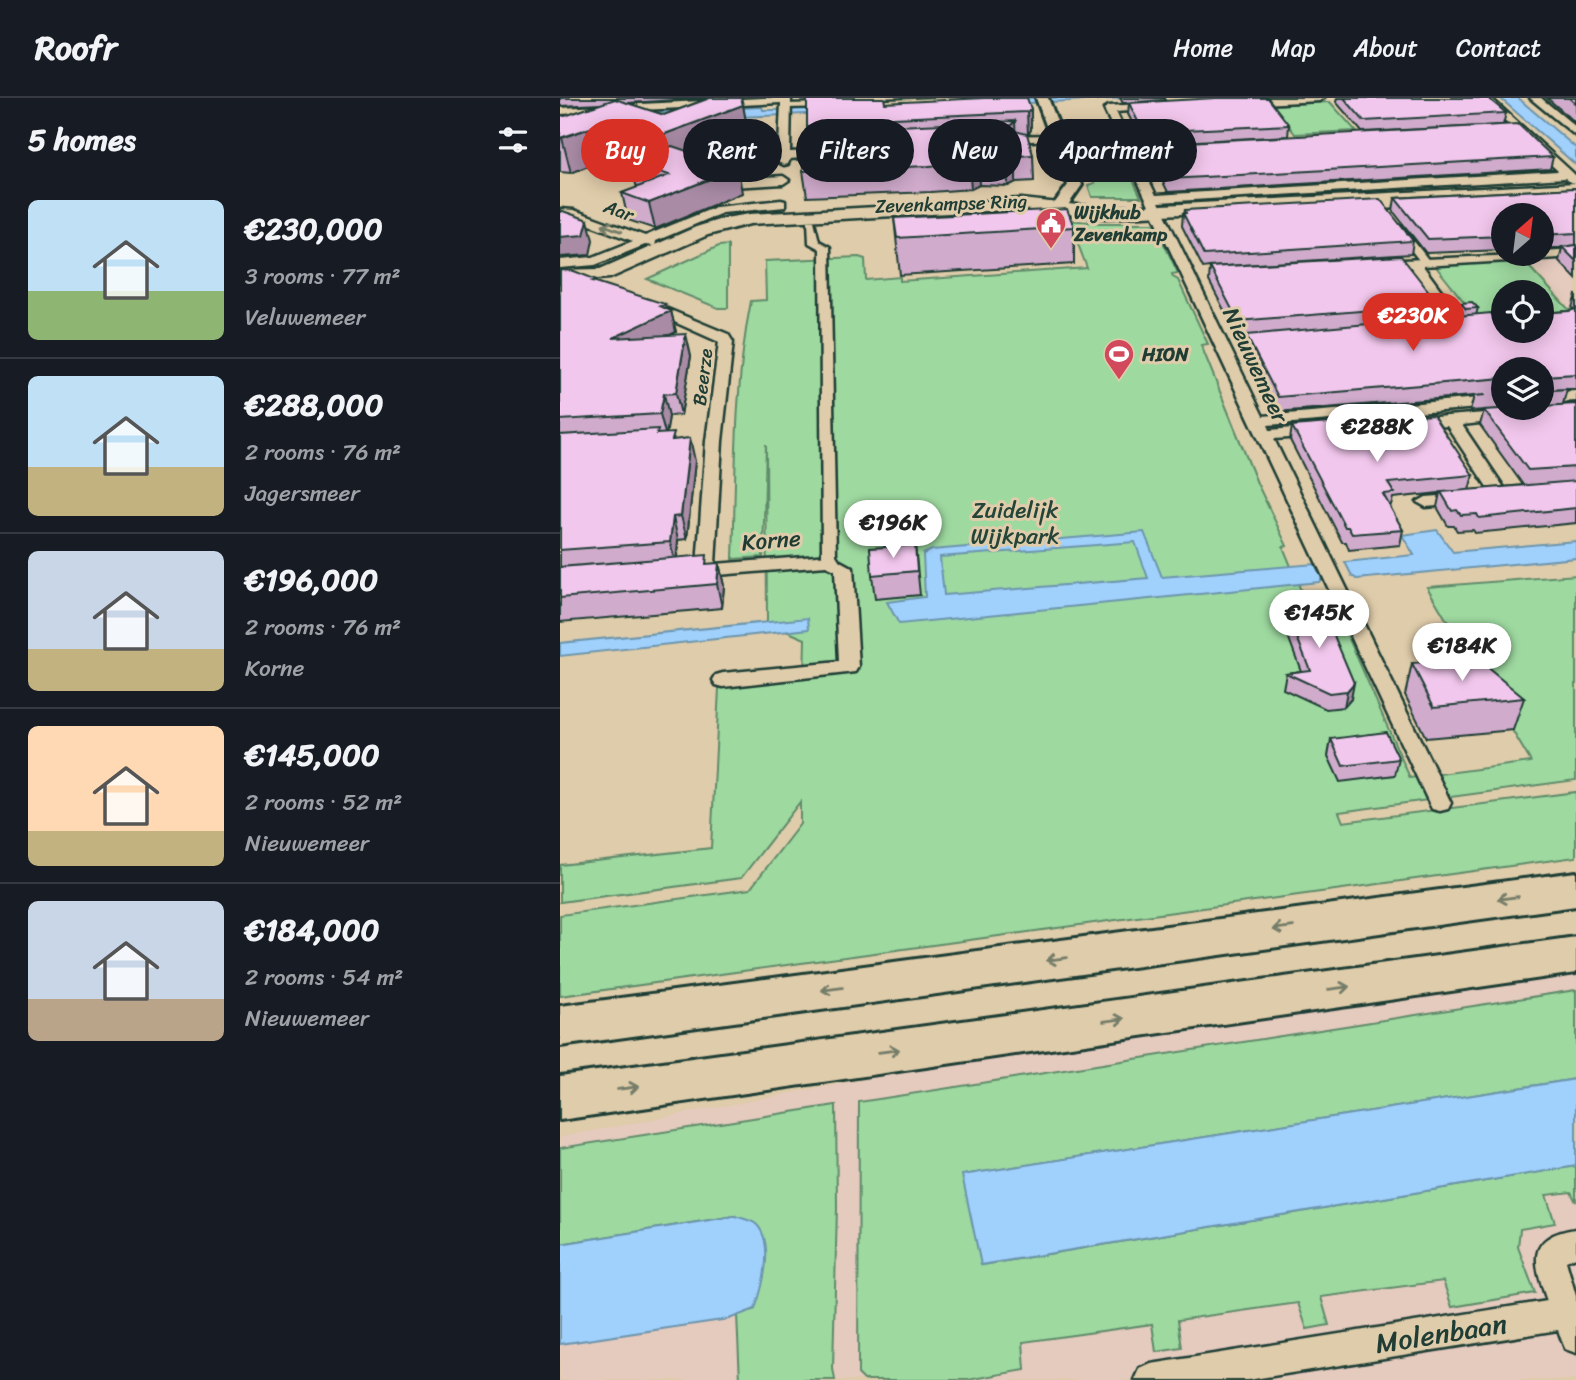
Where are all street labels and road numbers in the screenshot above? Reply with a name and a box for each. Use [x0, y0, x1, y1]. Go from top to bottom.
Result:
street label: Zevenkampse Ring [874, 184, 1028, 223]
street label: Aar [598, 190, 640, 231]
street label: Nieuwemeer [1211, 300, 1301, 432]
street label: Beerze [683, 347, 722, 408]
street label: Korne [740, 517, 803, 564]
street label: Molenbaan [1372, 1299, 1510, 1368]

